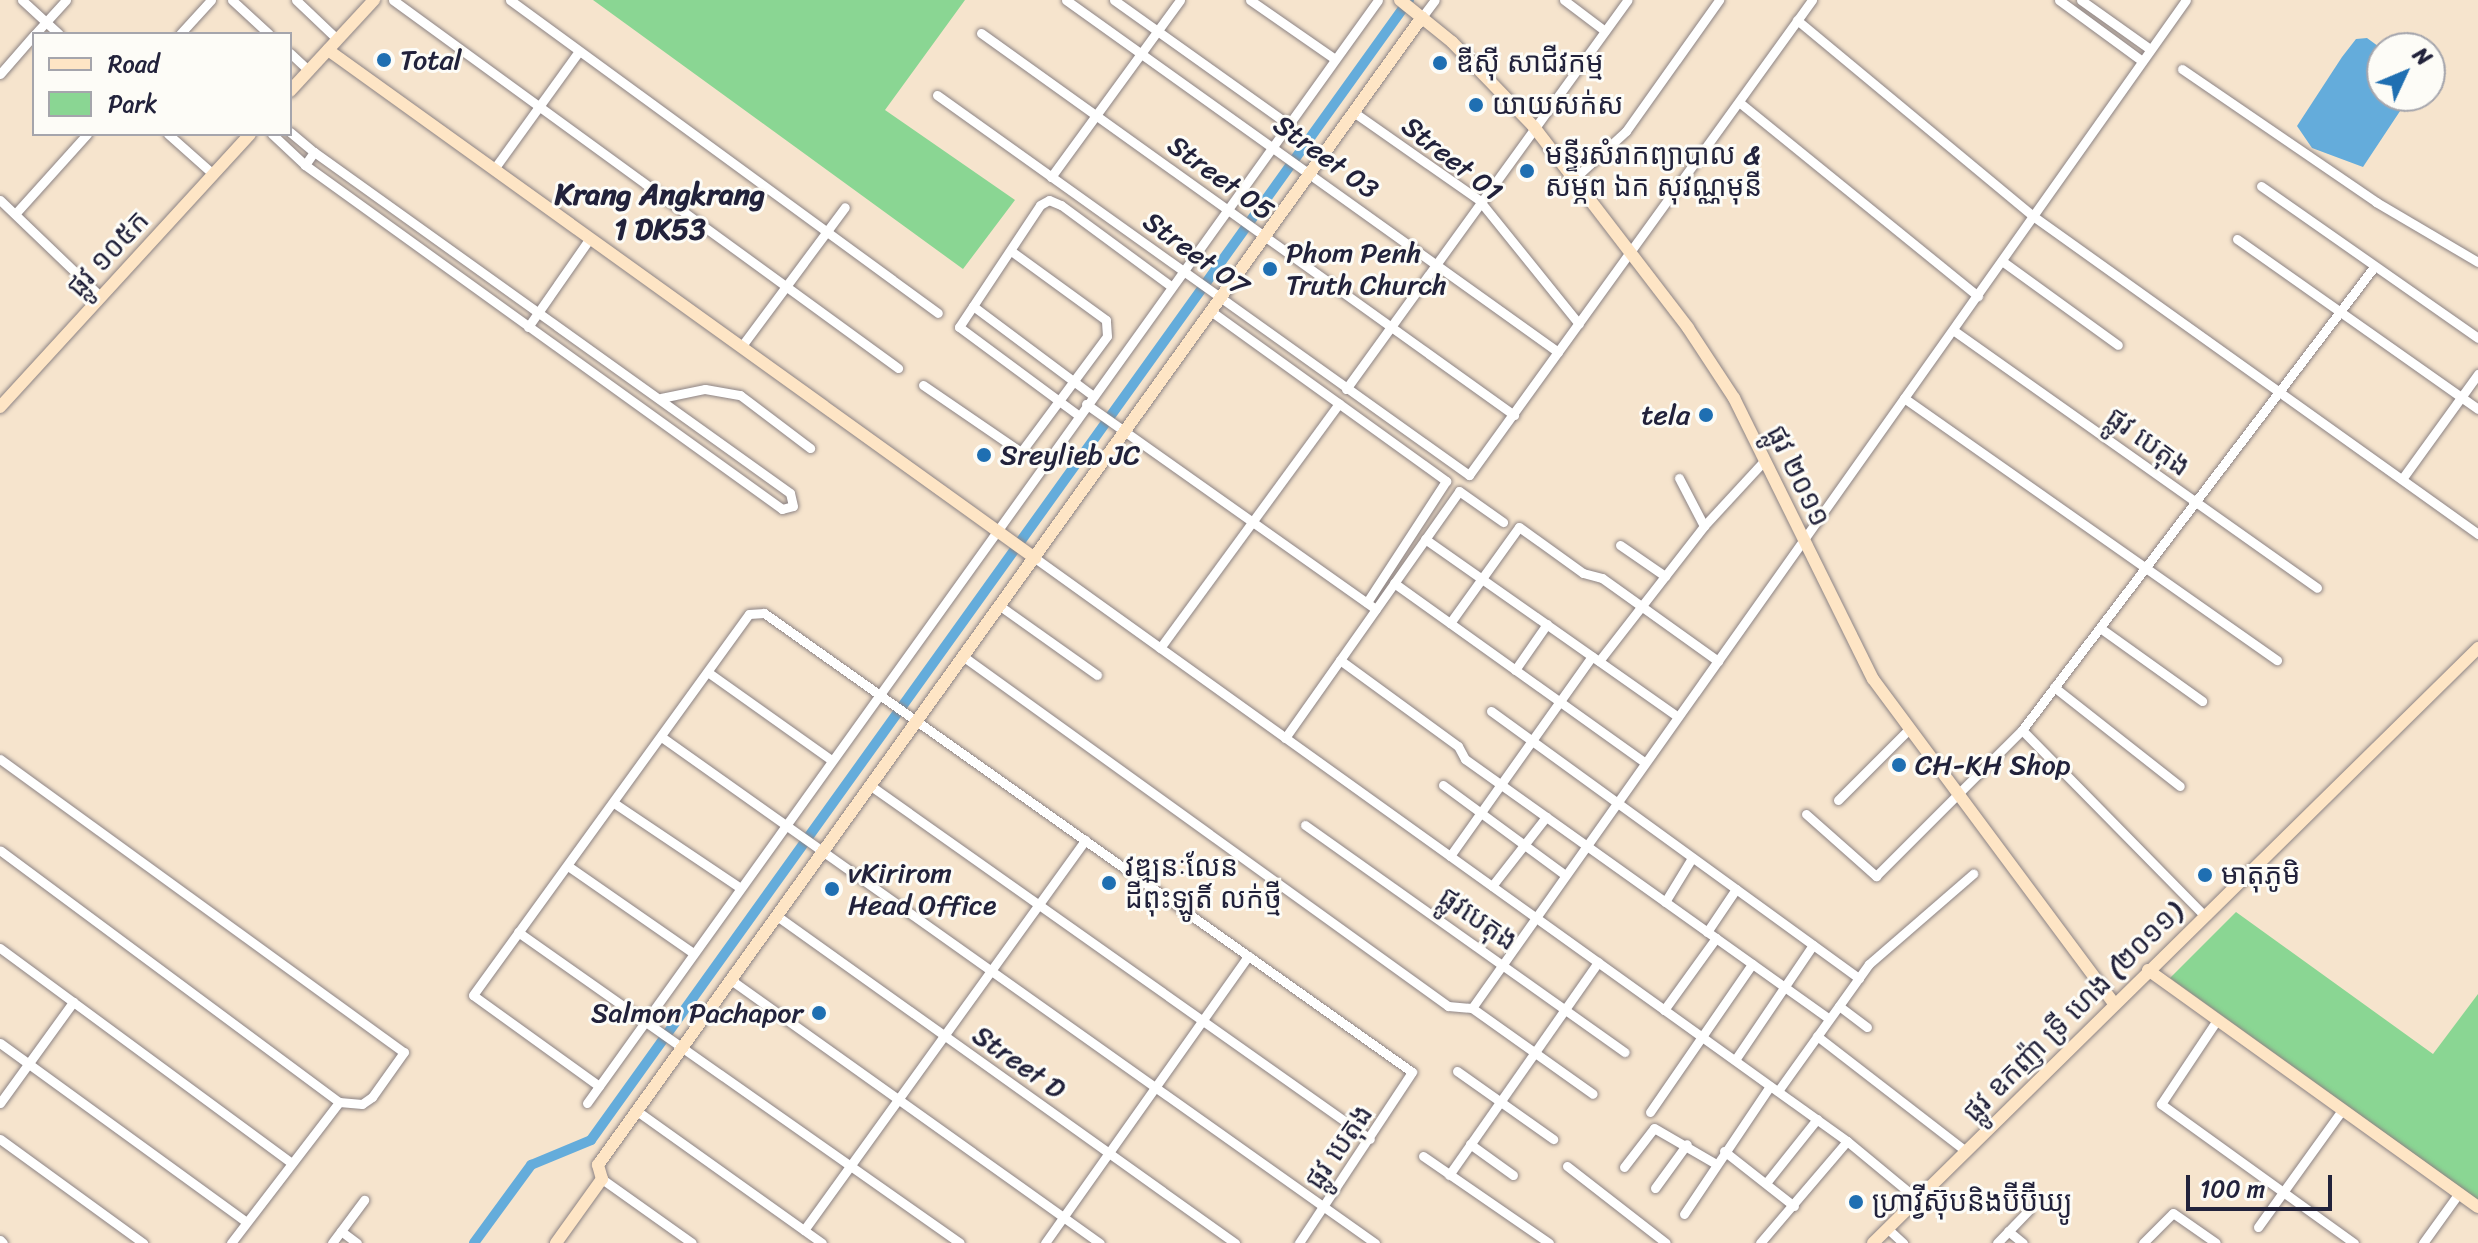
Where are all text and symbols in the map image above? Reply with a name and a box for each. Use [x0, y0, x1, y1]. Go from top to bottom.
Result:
legend [32, 32, 292, 136]
north arrow [2366, 32, 2446, 112]
text: N [2403, 37, 2442, 75]
text: Road [108, 43, 159, 85]
place label: Total [400, 43, 462, 77]
place label: ឌីស៊ី សាជីវកម្ម [1456, 46, 1604, 80]
marker: Total [375, 51, 393, 69]
marker: ឌីស៊ី សាជីវកម្ម [1431, 54, 1449, 72]
text: Park [108, 83, 157, 125]
place label: យាយសក់ស [1492, 88, 1623, 122]
marker: យាយសក់ស [1467, 96, 1485, 114]
street label: Street 03 [1267, 108, 1385, 206]
street label: Street 01 [1395, 109, 1509, 209]
street label: Street 05 [1161, 128, 1281, 228]
place label: មន្ទីរសំរាកព្យាបាល & សម្ភព ឯក សុវណ្ណមុនី [1545, 138, 1762, 204]
marker: មន្ទីរសំរាកព្យាបាល & សម្ភព ឯក សុវណ្ណមុនី [1516, 160, 1538, 182]
district label: Krang Angkrang 1 DK53 [555, 176, 765, 246]
street label: ផ្លូវ ១០៥ក [60, 204, 156, 304]
street label: Street 07 [1137, 204, 1255, 304]
place label: Phom Penh Truth Church [1286, 236, 1447, 302]
marker: Phom Penh Truth Church [1261, 260, 1279, 278]
place label: tela [1641, 398, 1690, 432]
street label: ផ្លូវ បេតុង [2099, 400, 2197, 484]
marker: tela [1697, 406, 1715, 424]
street label: ផ្លូវ ២០១១ [1759, 420, 1837, 532]
place label: Sreylieb JC [1000, 438, 1140, 472]
marker: Sreylieb JC [975, 446, 993, 464]
place label: CH-KH Shop [1915, 748, 2071, 782]
marker: CH-KH Shop [1890, 756, 1908, 774]
place label: វឌ្ឍនៈលែន ដីពុះឡូតិ៍ លក់ថ្មី [1125, 850, 1282, 916]
place label: vKirirom Head Office [848, 856, 997, 922]
place label: មាតុភូមិ [2221, 858, 2300, 892]
marker: មាតុភូមិ [2196, 866, 2214, 884]
marker: វឌ្ឍនៈលែន ដីពុះឡូតិ៍ លក់ថ្មី [1100, 874, 1118, 892]
marker: vKirirom Head Office [823, 880, 841, 898]
street label: ផ្លូវបេតុង [1432, 880, 1524, 958]
street label: ផ្លូវ ឧកញ៉ា ទ្រី ហេង (២០១១) [1956, 895, 2190, 1129]
place label: Salmon Pachapor [591, 996, 803, 1030]
marker: Salmon Pachapor [810, 1004, 828, 1022]
street label: Street D [966, 1018, 1072, 1106]
street label: ផ្លូវ បេតុង [1298, 1098, 1380, 1196]
scale bar [2190, 1159, 2336, 1209]
text: 100 m [2200, 1168, 2265, 1210]
place label: ហ្រាវ្វីស៊ុបនិងប៊ីប៊ីឃ្យូ [1872, 1185, 2072, 1219]
marker: ហ្រាវ្វីស៊ុបនិងប៊ីប៊ីឃ្យូ [1847, 1193, 1865, 1211]

